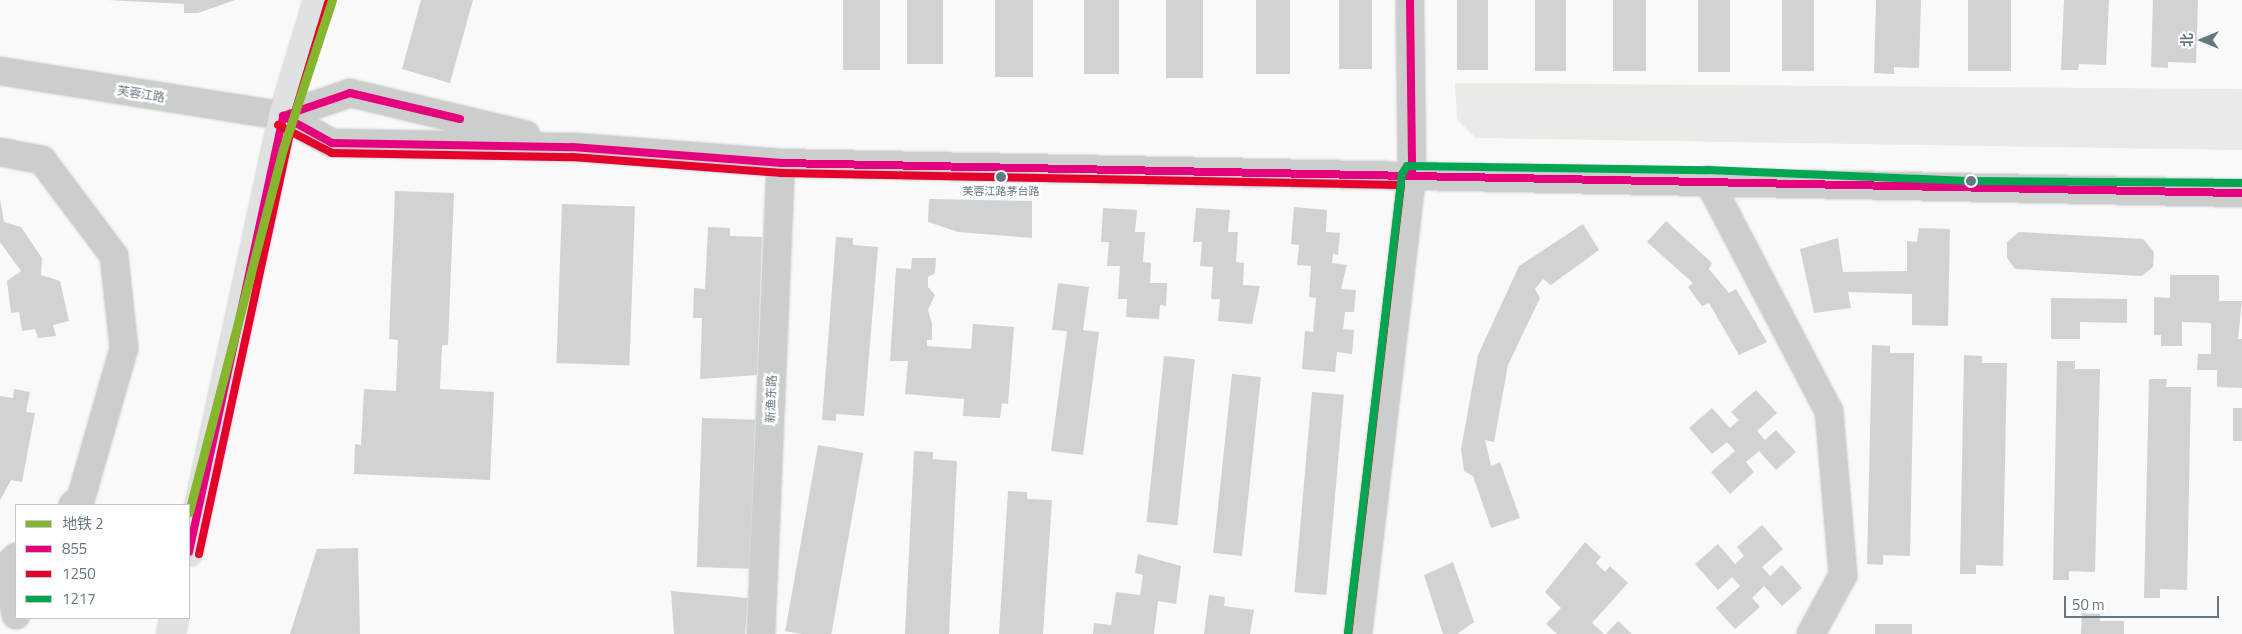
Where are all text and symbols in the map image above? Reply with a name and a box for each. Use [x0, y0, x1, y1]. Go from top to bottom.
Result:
north arrow [2177, 15, 2227, 65]
text: 北 [2176, 33, 2197, 47]
street label: 芙蓉江路 [116, 83, 166, 105]
marker: 芙蓉江路茅台路 [996, 172, 1006, 182]
unlabelled marker [1966, 176, 1976, 186]
place label: 芙蓉江路茅台路 [963, 184, 1039, 198]
street label: 新渔东路 [763, 375, 779, 423]
legend [15, 504, 190, 619]
text: 地铁 2 [62, 512, 104, 535]
text: 855 [62, 537, 87, 560]
text: 1250 [62, 562, 96, 585]
scale bar [2067, 586, 2222, 618]
text: 1217 [62, 587, 96, 610]
text: 50 m [2072, 593, 2105, 616]

